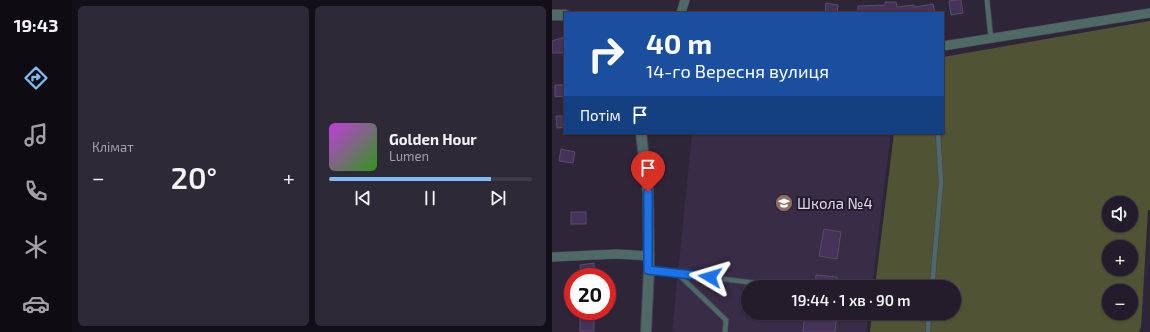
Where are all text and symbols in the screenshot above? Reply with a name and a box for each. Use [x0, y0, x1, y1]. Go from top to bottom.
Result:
text: 19:43 [14, 14, 58, 36]
text: 40 m [646, 26, 712, 60]
icon: right [580, 28, 632, 80]
text: 14-го Вересня вулиця [646, 60, 829, 82]
icon: directions [22, 64, 50, 92]
icon: arrive [629, 104, 651, 126]
text: Потім [580, 106, 621, 124]
icon: music [22, 121, 50, 149]
text: Golden Hour [389, 130, 477, 148]
text: Клімат [92, 139, 134, 155]
text: Lumen [389, 148, 429, 164]
pin [631, 151, 665, 192]
icon: arrive [637, 157, 659, 179]
text: 20° [171, 159, 217, 195]
text: − [92, 164, 105, 190]
text: + [283, 164, 295, 190]
icon: phone [22, 177, 50, 205]
icon: previous [352, 187, 374, 209]
icon: pause [419, 187, 441, 209]
icon: next [487, 187, 509, 209]
school or university icon: Школа №4 [774, 193, 794, 213]
place label: Школа №4 [797, 194, 873, 212]
map controls [1102, 196, 1138, 320]
button: sound [1102, 196, 1138, 232]
icon: climate [22, 233, 50, 261]
button: + [1102, 240, 1138, 276]
position arrow [689, 256, 731, 298]
speed limit sign: 20 [564, 268, 616, 320]
button: − [1102, 284, 1138, 320]
icon: car [22, 290, 50, 318]
text: 19:44 · 1 хв · 90 m [792, 291, 910, 309]

